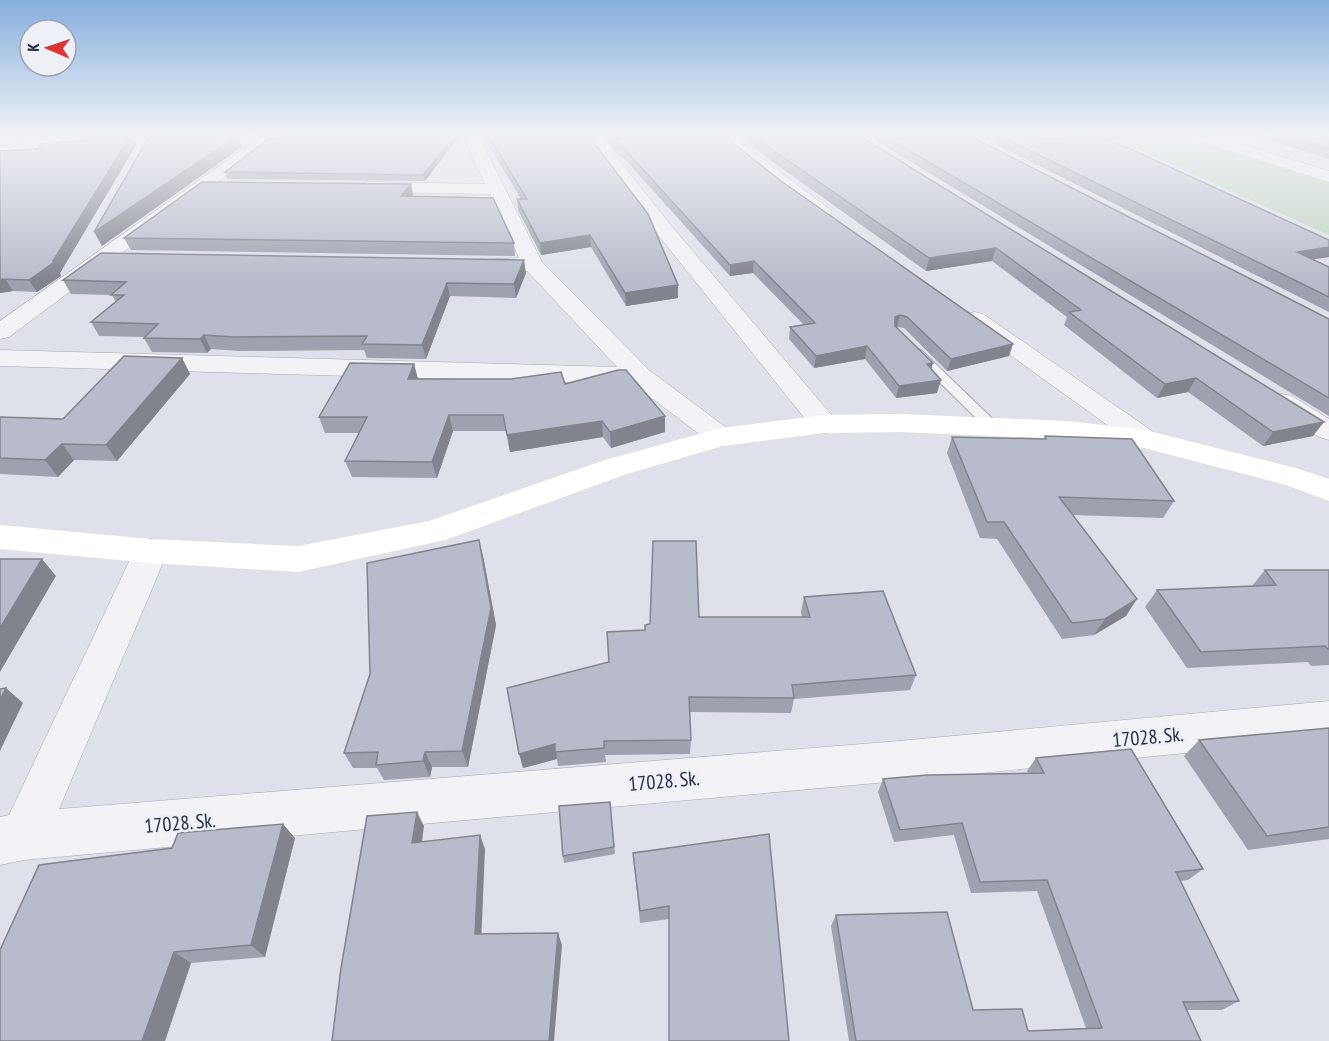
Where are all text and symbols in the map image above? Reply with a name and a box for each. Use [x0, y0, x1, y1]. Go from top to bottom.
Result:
north arrow [18, 18, 78, 78]
text: K [23, 42, 43, 52]
street label: 17028. Sk. [1111, 721, 1185, 753]
street label: 17028. Sk. [627, 765, 701, 797]
street label: 17028. Sk. [143, 807, 217, 839]

